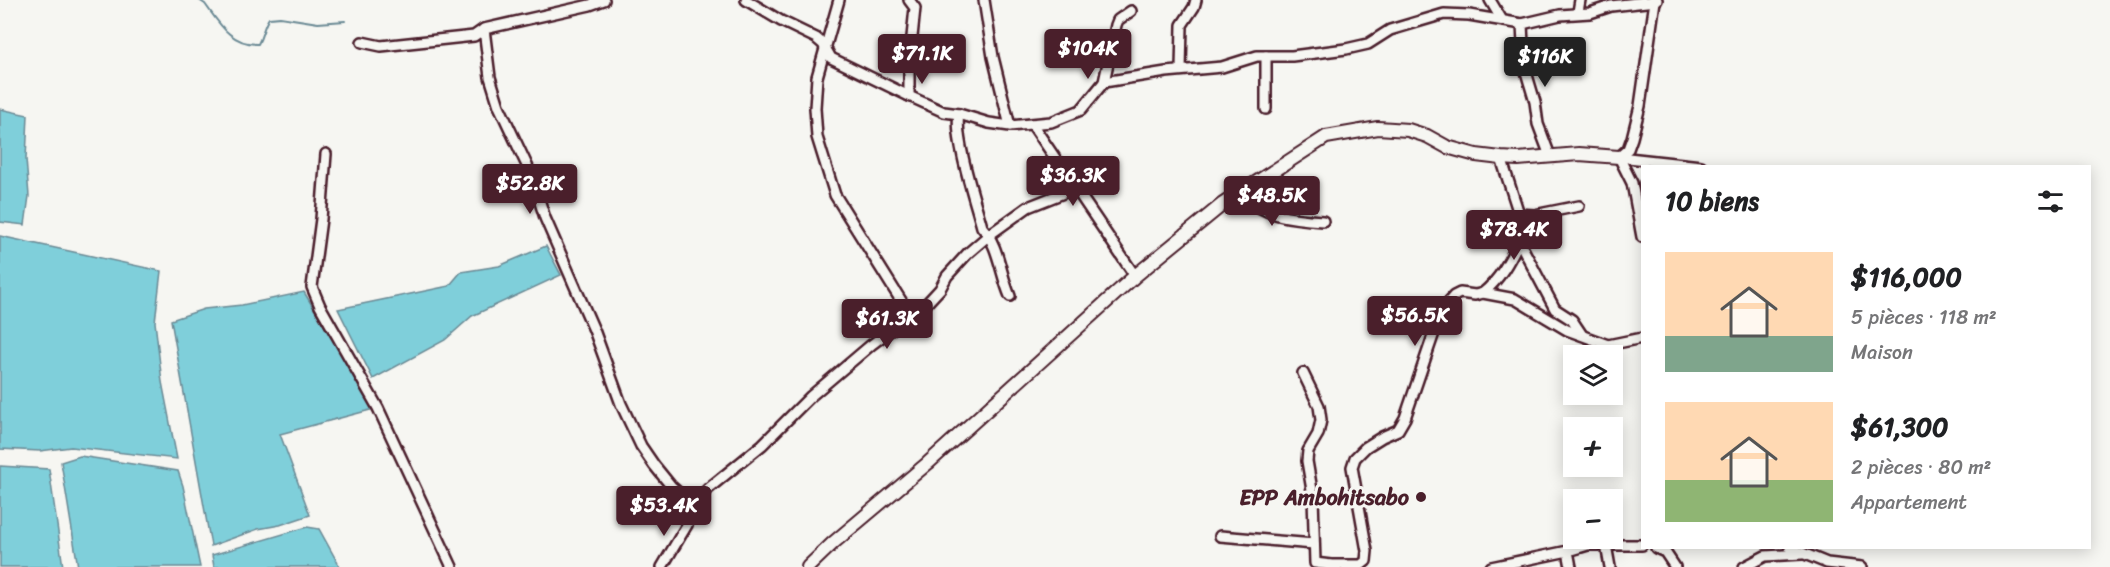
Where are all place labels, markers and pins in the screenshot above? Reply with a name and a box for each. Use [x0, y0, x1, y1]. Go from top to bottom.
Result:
pin: $104K [1046, 29, 1130, 80]
pin: $71.1K [873, 34, 971, 85]
pin: $116K [1503, 37, 1587, 88]
pin: $36.3K [1024, 156, 1122, 207]
pin: $52.8K [481, 164, 579, 215]
pin: $48.5K [1223, 176, 1321, 227]
pin: $78.4K [1465, 210, 1563, 261]
pin: $56.5K [1366, 296, 1464, 347]
pin: $61.3K [838, 299, 936, 350]
place label: EPP Ambohitsabo [1239, 478, 1410, 517]
pin: $53.4K [615, 486, 713, 537]
marker: EPP Ambohitsabo [1414, 490, 1428, 504]

